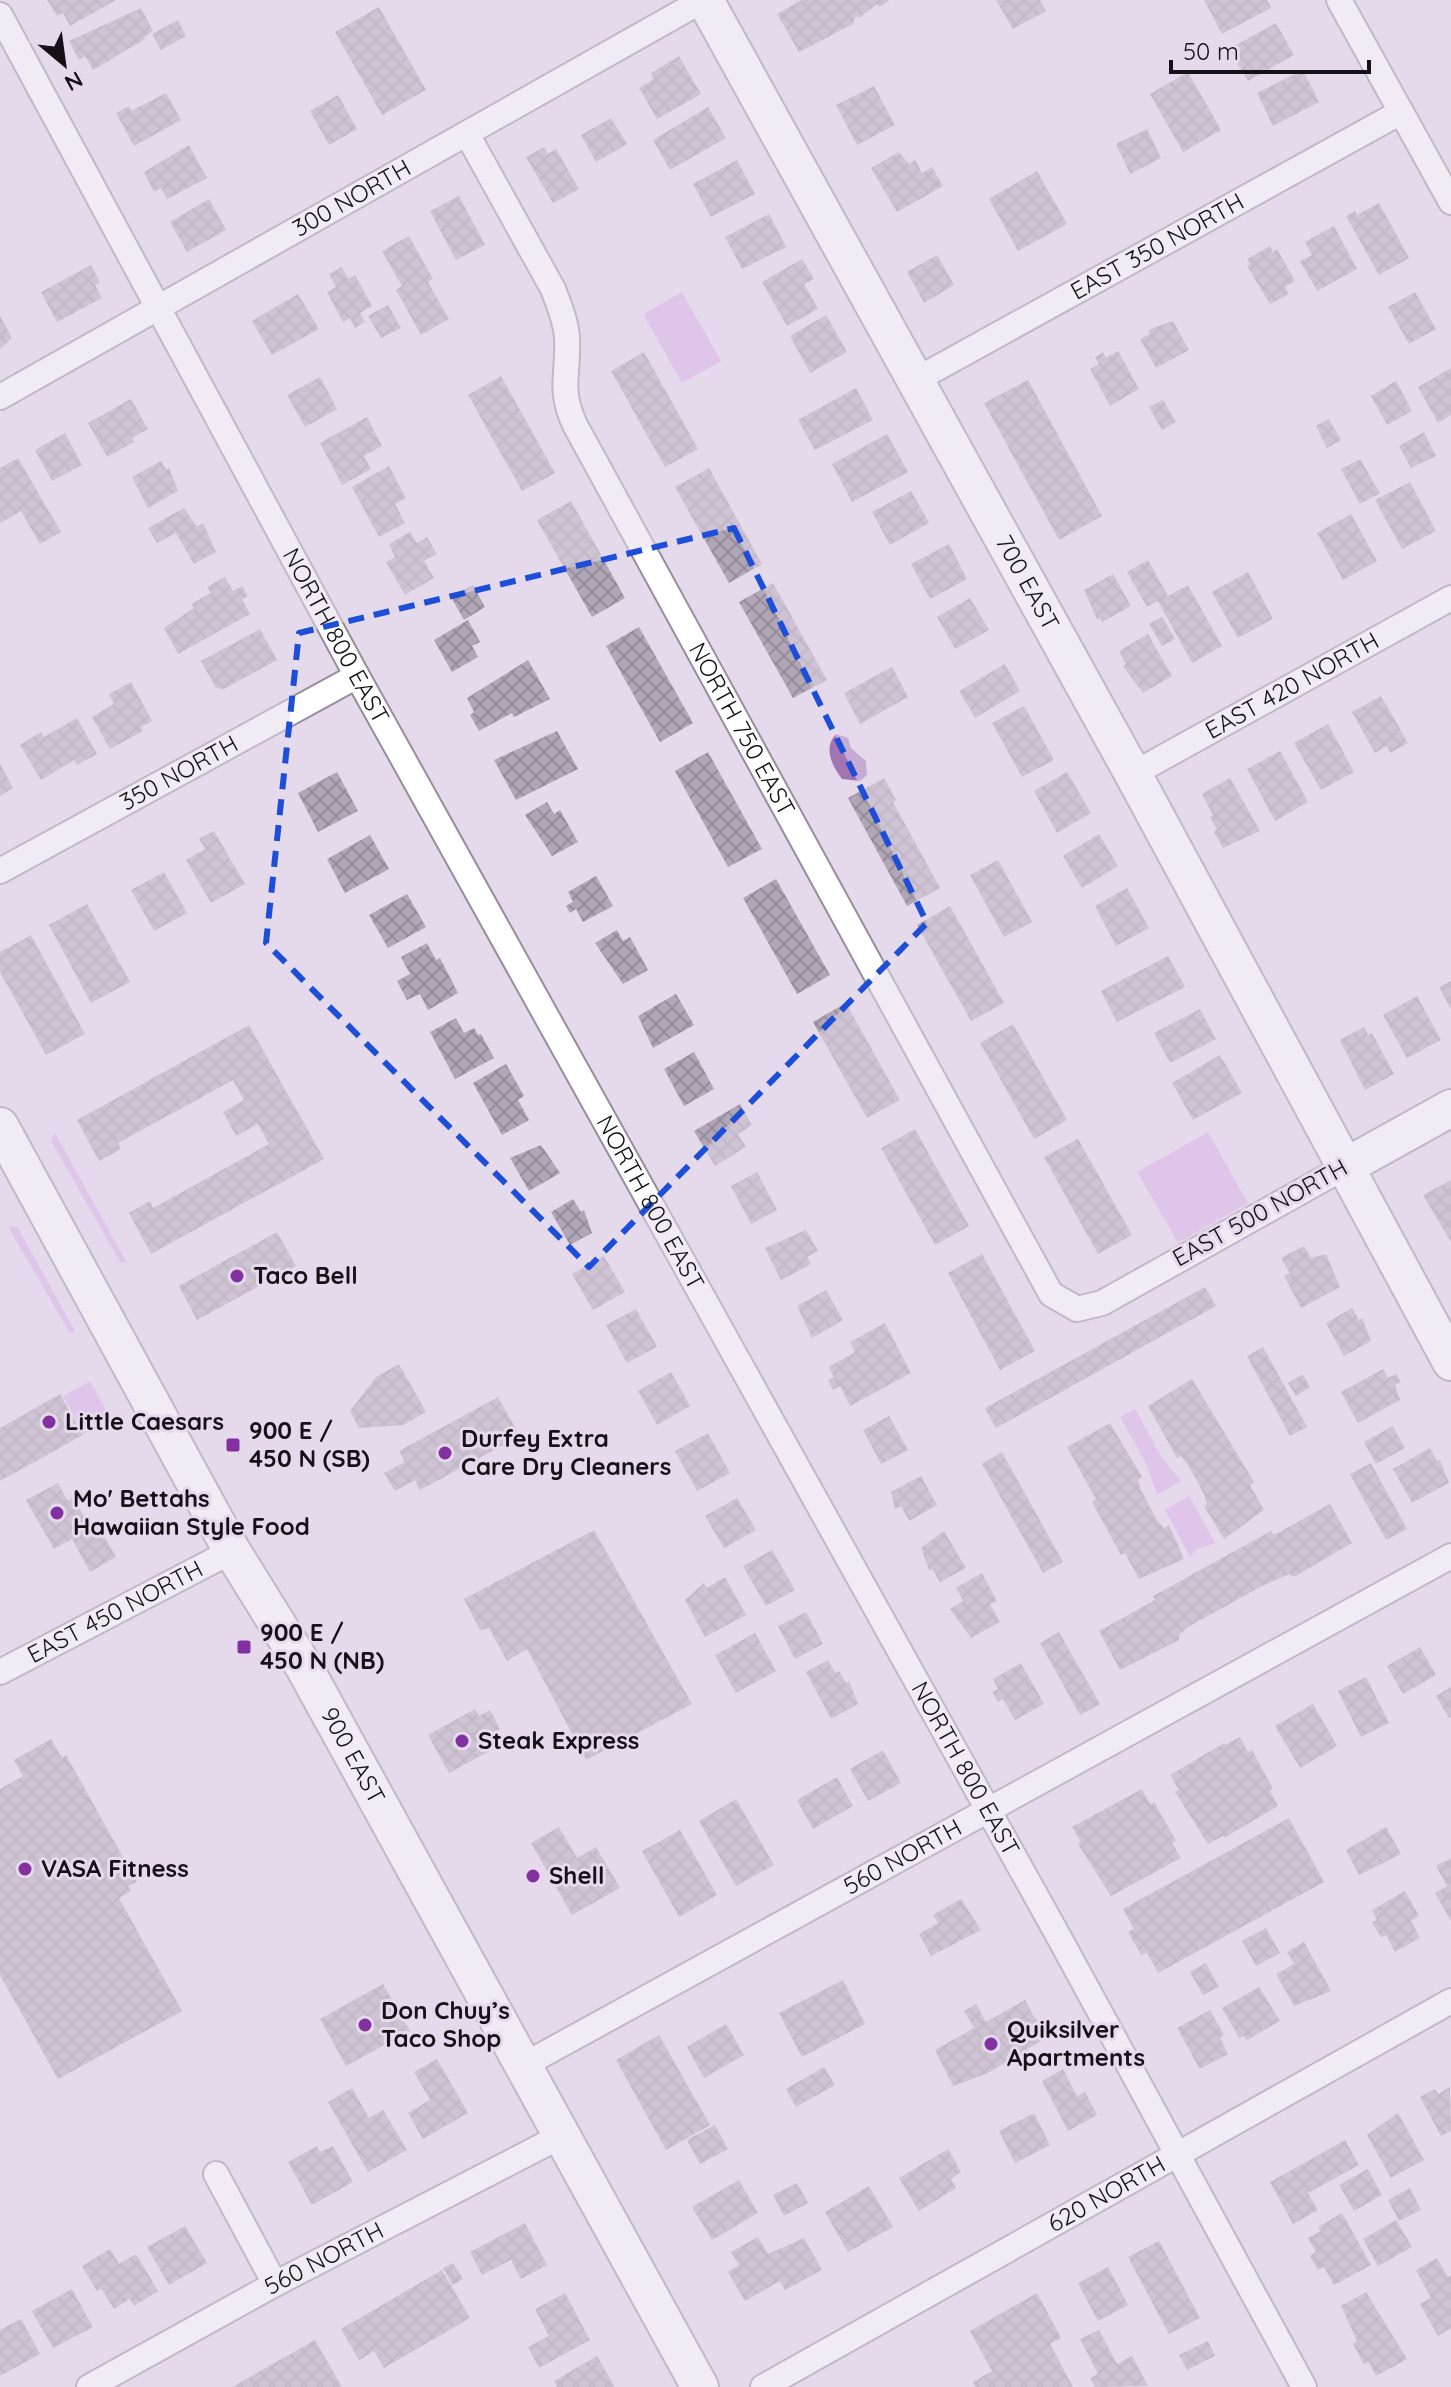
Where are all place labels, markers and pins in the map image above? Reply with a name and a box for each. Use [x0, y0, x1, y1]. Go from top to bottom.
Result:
place label: Taco Bell [253, 1260, 358, 1290]
marker: Taco Bell [228, 1267, 246, 1285]
place label: Little Caesars [65, 1406, 224, 1436]
marker: Little Caesars [40, 1413, 58, 1431]
place label: 900 E / 450 N (SB) [249, 1415, 370, 1473]
place label: Durfey Extra Care Dry Cleaners [461, 1423, 671, 1481]
marker: 900 E / 450 N (SB) [224, 1436, 242, 1454]
marker: Durfey Extra Care Dry Cleaners [436, 1444, 454, 1462]
place label: Mo' Bettahs Hawaiian Style Food [73, 1483, 310, 1541]
marker: Mo' Bettahs Hawaiian Style Food [48, 1504, 66, 1522]
place label: 900 E / 450 N (NB) [260, 1617, 384, 1675]
marker: 900 E / 450 N (NB) [235, 1638, 253, 1656]
place label: Steak Express [478, 1725, 639, 1755]
marker: Steak Express [453, 1732, 471, 1750]
place label: VASA Fitness [41, 1853, 189, 1883]
marker: VASA Fitness [16, 1860, 34, 1878]
place label: Shell [549, 1860, 605, 1890]
marker: Shell [524, 1867, 542, 1885]
place label: Don Chuy’s Taco Shop [381, 1995, 510, 2053]
place label: Quiksilver Apartments [1007, 2014, 1145, 2072]
marker: Don Chuy’s Taco Shop [356, 2016, 374, 2034]
marker: Quiksilver Apartments [982, 2035, 1000, 2053]

